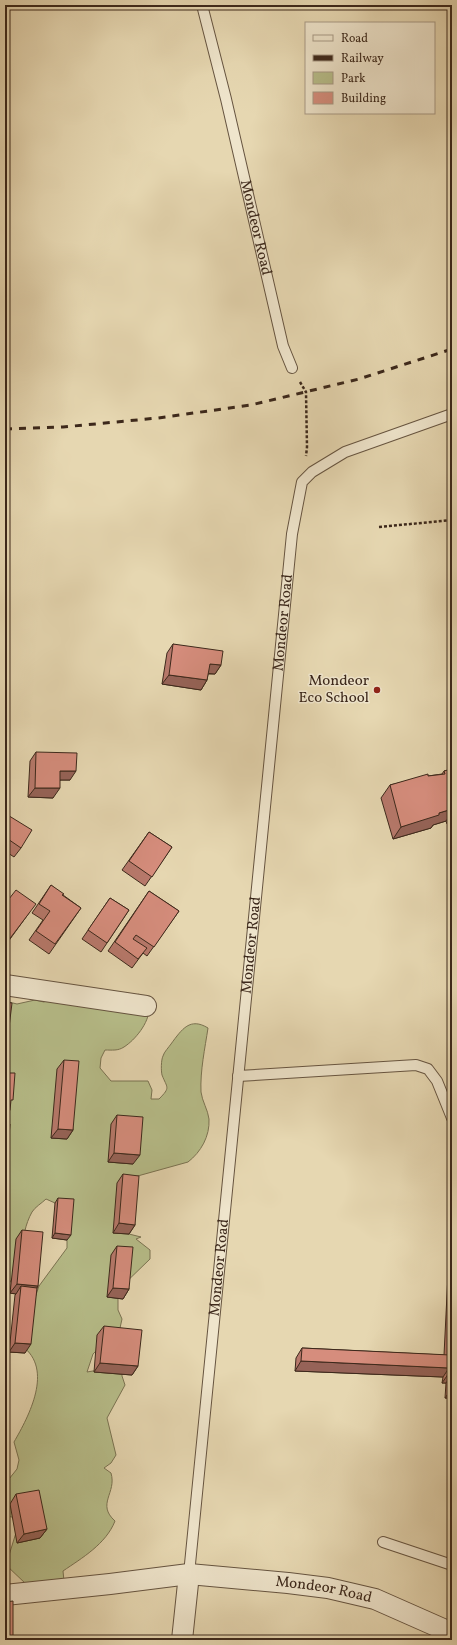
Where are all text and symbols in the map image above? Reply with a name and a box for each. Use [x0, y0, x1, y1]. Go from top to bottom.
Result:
legend [305, 22, 435, 114]
text: Road [341, 31, 368, 47]
text: Railway [341, 51, 384, 67]
text: Park [341, 71, 366, 87]
text: Building [341, 91, 386, 107]
street label: Mondeor Road [234, 178, 277, 277]
street label: Mondeor Road [268, 573, 298, 672]
place label: Mondeor Eco School [298, 671, 369, 709]
marker: Mondeor Eco School [372, 685, 382, 695]
street label: Mondeor Road [236, 896, 267, 995]
street label: Mondeor Road [204, 1218, 235, 1317]
street label: Mondeor Road [275, 1571, 374, 1608]

